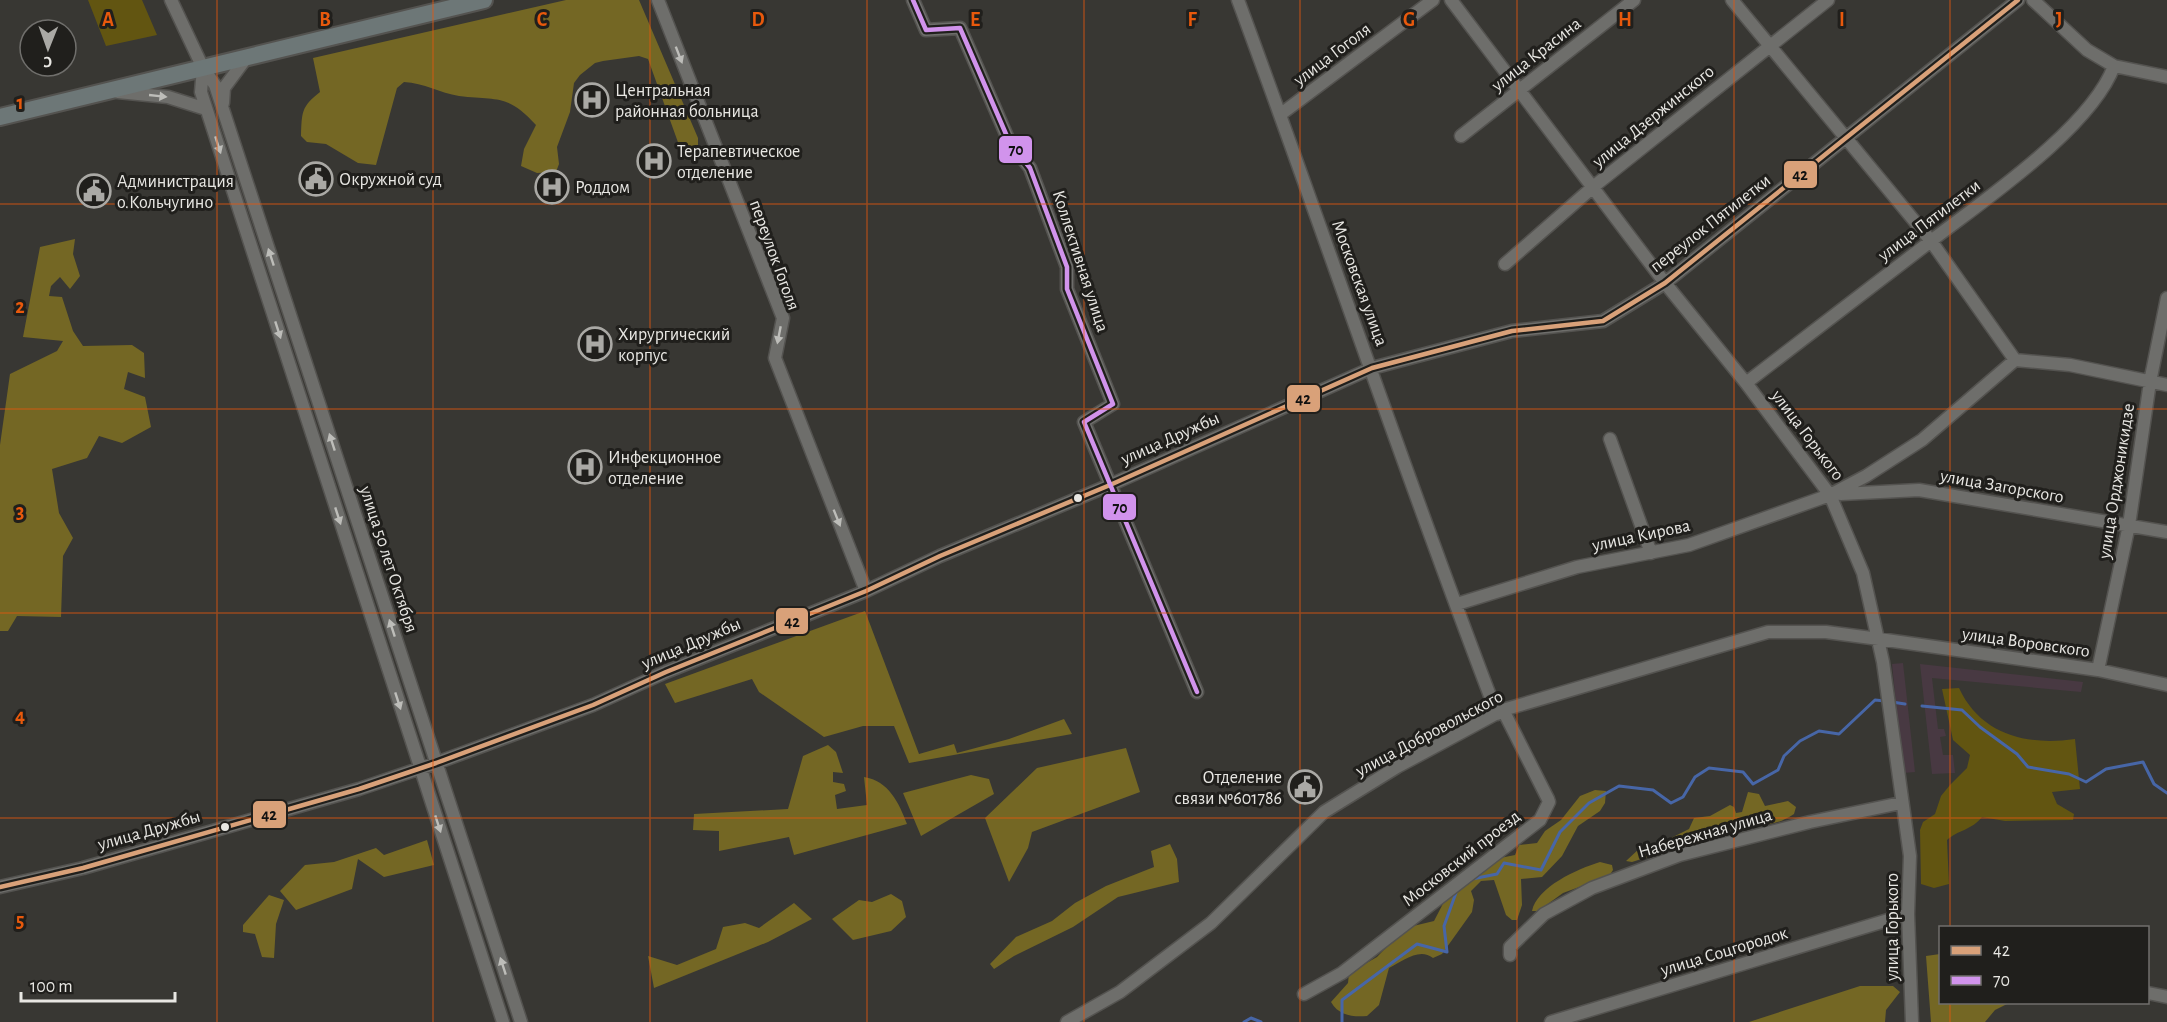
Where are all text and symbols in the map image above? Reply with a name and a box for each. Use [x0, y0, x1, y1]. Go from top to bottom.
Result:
text: A [102, 10, 114, 30]
text: B [319, 10, 331, 30]
text: C [537, 10, 548, 30]
text: D [751, 10, 765, 30]
text: E [970, 10, 980, 30]
text: F [1187, 10, 1197, 30]
text: G [1403, 10, 1415, 30]
text: H [1618, 10, 1632, 30]
text: I [1839, 10, 1845, 30]
text: J [2056, 10, 2062, 30]
street label: улица Красина [1488, 15, 1585, 96]
north arrow [18, 18, 78, 78]
street label: улица Гоголя [1290, 20, 1375, 90]
one-way arrow [674, 46, 684, 64]
text: С [43, 54, 52, 70]
street label: улица Дзержинского [1589, 62, 1718, 172]
hospital icon: Центральная районная больница [574, 82, 610, 118]
place label: Центральная районная больница [615, 82, 759, 121]
one-way arrow [148, 91, 167, 101]
text: 1 [16, 93, 24, 113]
line badge: 70 [998, 135, 1033, 164]
one-way arrow [214, 136, 223, 154]
text: 70 [1008, 142, 1024, 158]
hospital icon: Терапевтическое отделение [636, 143, 672, 179]
place label: Терапевтическое отделение [677, 143, 800, 182]
line badge: 42 [1783, 160, 1818, 189]
public building icon: Окружной суд [298, 161, 334, 197]
text: 42 [1792, 167, 1808, 183]
hospital icon: Роддом [534, 169, 570, 205]
place label: Окружной суд [339, 171, 442, 189]
street label: переулок Пятилетки [1647, 171, 1774, 276]
public building icon: Администрация о.Кольчугино [76, 173, 112, 209]
place label: Администрация о.Кольчугино [117, 173, 234, 212]
street label: улица Пятилетки [1874, 177, 1984, 266]
place label: Роддом [575, 179, 630, 197]
street label: Коллективная улица [1049, 188, 1111, 334]
street label: переулок Гоголя [746, 198, 802, 313]
street label: Московская улица [1328, 218, 1390, 349]
one-way arrow [266, 248, 275, 266]
text: 2 [15, 297, 25, 317]
one-way arrow [274, 321, 283, 339]
one-way arrow [774, 325, 783, 344]
hospital icon: Хирургический корпус [577, 326, 613, 362]
place label: Хирургический корпус [618, 326, 730, 365]
line badge: 42 [1286, 384, 1321, 413]
street label: улица Горького [1767, 386, 1847, 484]
text: 42 [1295, 391, 1311, 407]
street label: улица Орджоникидзе [2096, 402, 2138, 561]
street label: улица Дружбы [1117, 408, 1222, 469]
one-way arrow [326, 433, 336, 451]
hospital icon: Инфекционное отделение [567, 449, 603, 485]
place label: Инфекционное отделение [608, 449, 721, 488]
street label: улица Загорского [1938, 467, 2065, 507]
street label: улица 50 лет Октября [356, 483, 421, 635]
unlabelled marker [1072, 492, 1084, 504]
line badge: 70 [1102, 493, 1137, 521]
text: 70 [1112, 500, 1128, 516]
text: 3 [16, 502, 24, 522]
one-way arrow [334, 507, 343, 525]
one-way arrow [832, 509, 842, 527]
street label: улица Кирова [1589, 517, 1692, 555]
line badge: 42 [775, 607, 809, 635]
street label: улица Дружбы [638, 614, 744, 673]
text: 42 [784, 614, 800, 630]
one-way arrow [387, 619, 396, 637]
street label: улица Воровского [1960, 625, 2091, 661]
street label: улица Добровольского [1352, 687, 1506, 781]
one-way arrow [394, 692, 404, 710]
text: 4 [15, 706, 25, 726]
place label: Отделение связи №601786 [1174, 769, 1282, 808]
public building icon: Отделение связи №601786 [1287, 769, 1323, 805]
line badge: 42 [252, 800, 287, 829]
street label: Набережная улица [1636, 805, 1774, 862]
street label: улица Дружбы [95, 807, 203, 854]
text: 42 [261, 807, 277, 823]
street label: Московский проезд [1399, 807, 1524, 910]
one-way arrow [434, 815, 444, 833]
unlabelled marker [219, 821, 231, 833]
street label: улица Горького [1884, 873, 1902, 982]
text: 5 [16, 911, 24, 931]
street label: улица Соцгородок [1658, 924, 1791, 980]
legend [1939, 926, 2149, 1004]
text: 42 [1993, 942, 2010, 960]
one-way arrow [498, 957, 507, 975]
scale bar [21, 965, 176, 1003]
text: 70 [1993, 972, 2010, 990]
text: 100 m [30, 978, 73, 996]

